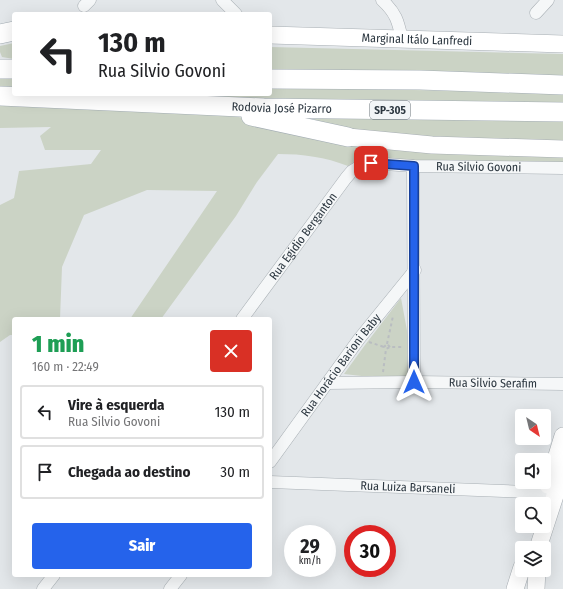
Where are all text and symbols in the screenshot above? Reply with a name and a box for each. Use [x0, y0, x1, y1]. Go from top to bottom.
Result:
text: 130 m [98, 26, 166, 59]
icon: left [32, 28, 84, 80]
street label: Marginal Itálo Lanfredi [361, 31, 472, 48]
text: Rua Silvio Govoni [98, 60, 226, 82]
street label: Rodovia José Pizarro [231, 100, 332, 116]
road number: SP-305 [370, 101, 410, 119]
pin [354, 146, 388, 180]
icon: arrive [360, 152, 382, 174]
street label: Rua Silvio Govoni [436, 159, 521, 174]
street label: Rua Egidio Berganton [266, 190, 340, 282]
street label: Rua Horácio Barioni Baby [298, 310, 384, 419]
text: 1 min [32, 330, 84, 358]
button: close [210, 330, 252, 372]
text: 160 m · 22:49 [32, 359, 99, 374]
position arrow [393, 361, 435, 403]
street label: Rua Silvio Serafim [449, 375, 537, 391]
text: Vire à esquerda [68, 396, 165, 414]
icon: left [34, 401, 56, 423]
text: 130 m [215, 403, 250, 421]
north arrow [515, 409, 551, 445]
map controls [515, 409, 551, 577]
text: Rua Silvio Govoni [68, 414, 160, 429]
button: sound [515, 453, 551, 489]
icon: arrive [34, 461, 56, 483]
text: Chegada ao destino [68, 463, 190, 481]
text: 30 m [220, 463, 250, 481]
street label: Rua Luiza Barsaneli [360, 478, 456, 496]
button: search [515, 497, 551, 533]
button: Sair [32, 523, 252, 569]
speed limit sign: 30 [344, 525, 396, 577]
text: 29 [300, 534, 320, 558]
button: layers [515, 541, 551, 577]
text: km/h [299, 555, 321, 567]

